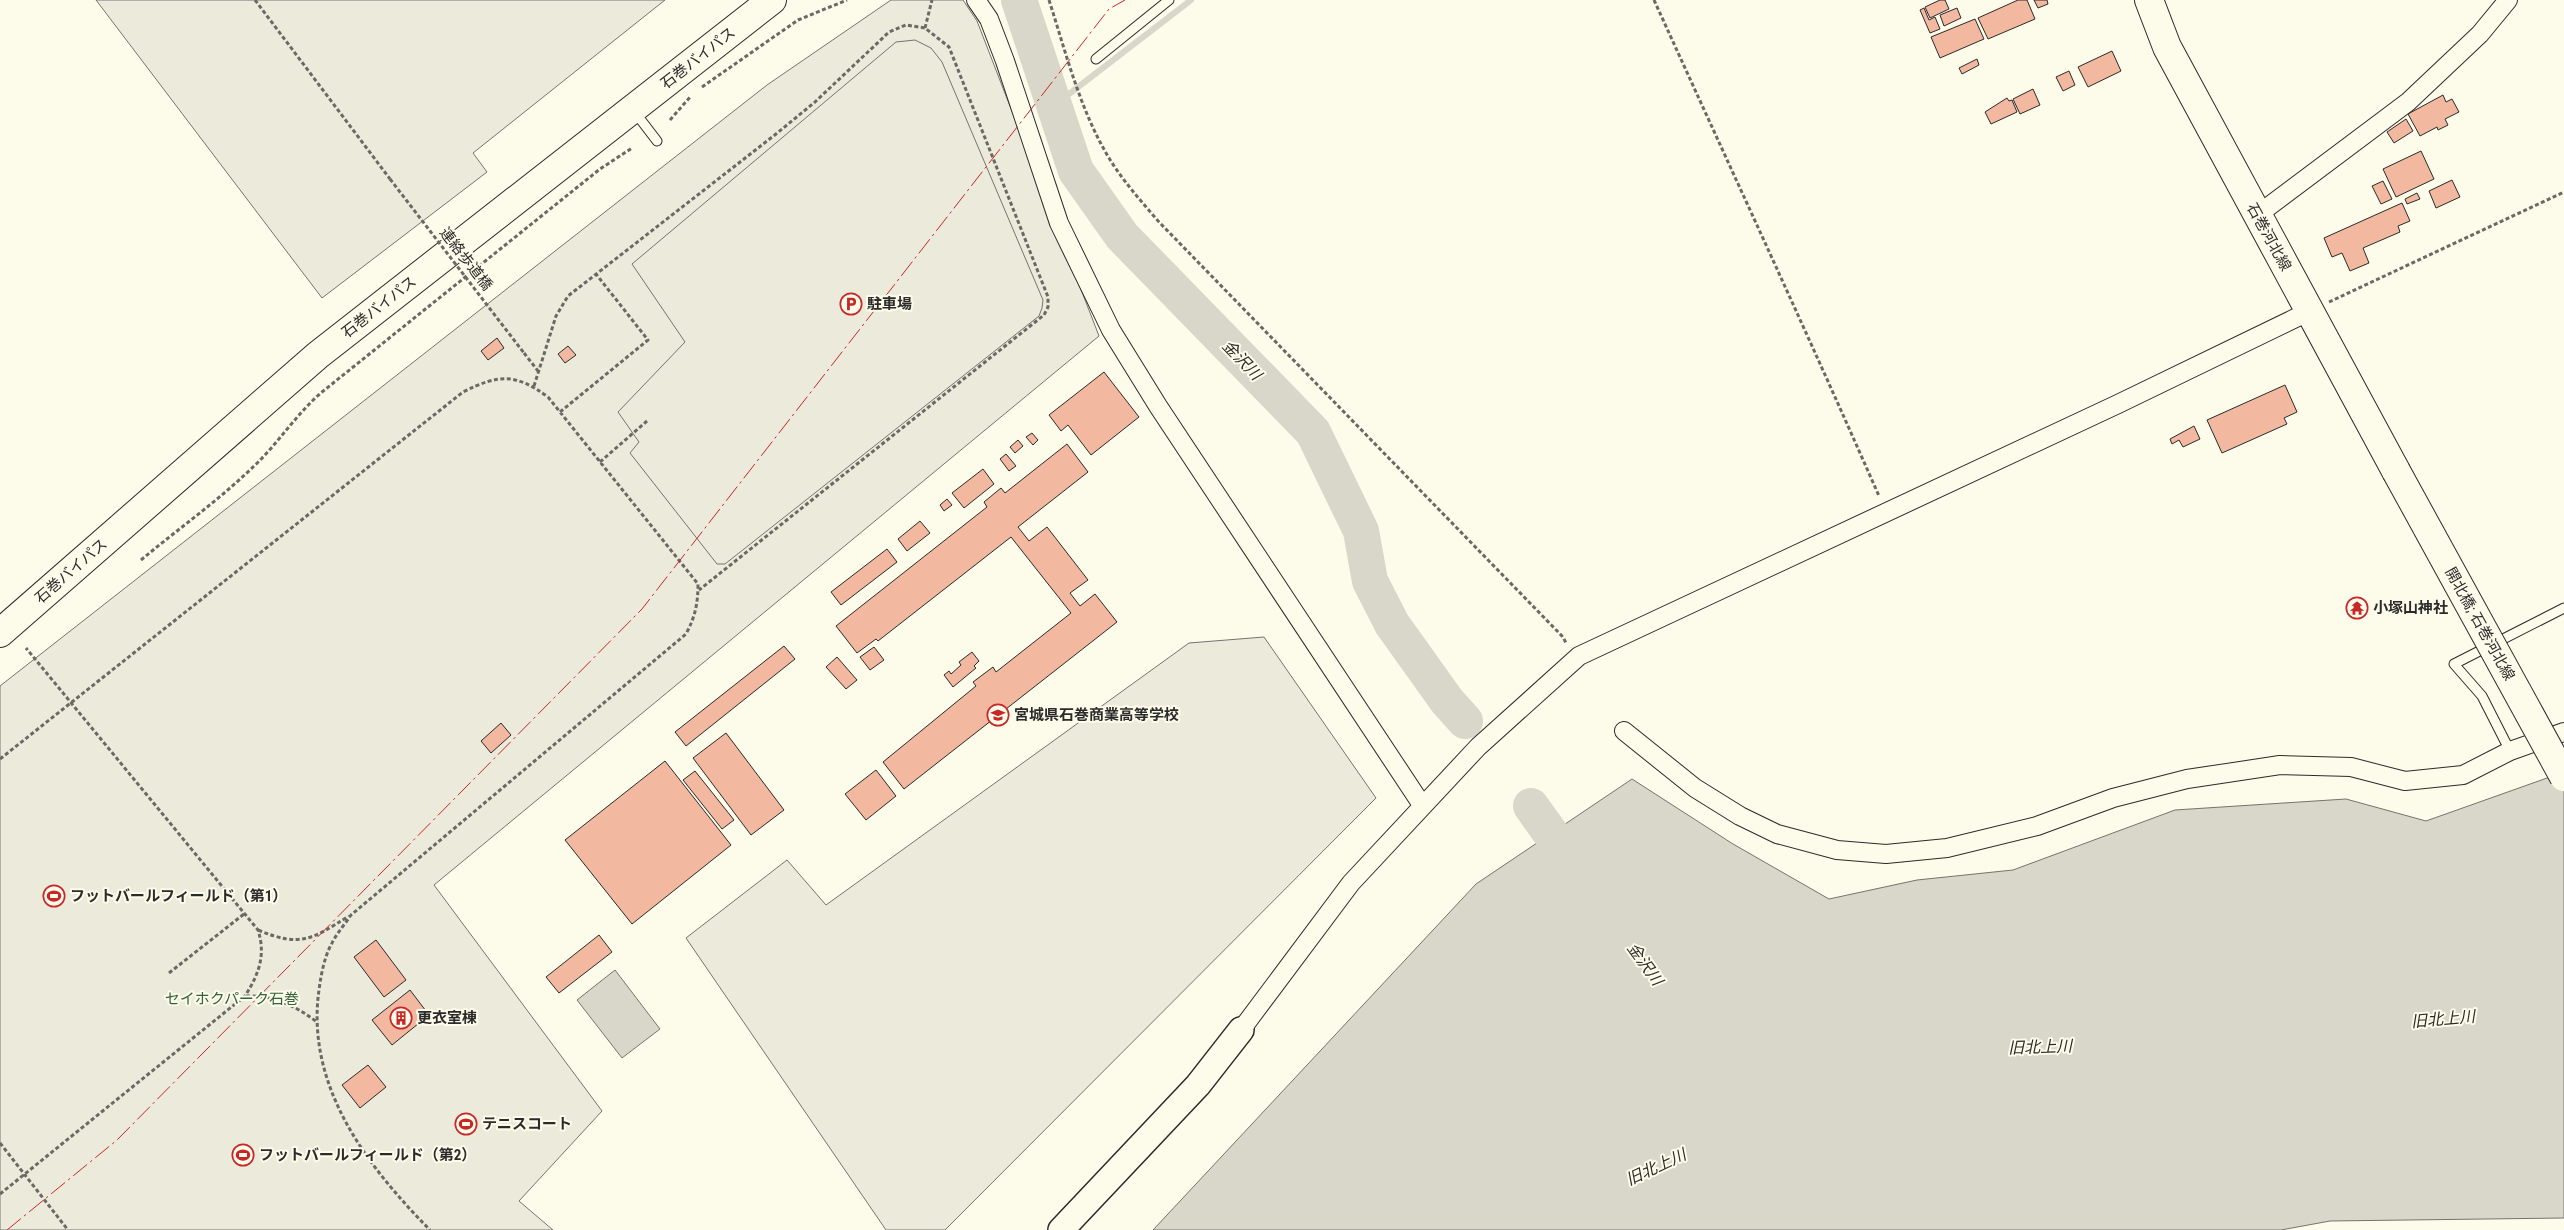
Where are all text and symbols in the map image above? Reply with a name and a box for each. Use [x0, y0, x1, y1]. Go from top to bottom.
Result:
street label: 石巻バイパス [657, 23, 739, 93]
street label: 石巻河北線 [2243, 200, 2295, 274]
street label: 連絡歩道橋 [436, 224, 496, 294]
street label: 石巻バイパス [338, 272, 420, 342]
parking icon: 駐車場 [839, 292, 863, 316]
place label: 駐車場 [867, 295, 912, 313]
water label: 金沢川 [1218, 336, 1267, 385]
street label: 石巻バイパス [31, 535, 111, 607]
street label: 開北橋; 石巻河北線 [2441, 564, 2519, 684]
temple icon: 小塚山神社 [2345, 596, 2369, 620]
place label: 小塚山神社 [2373, 599, 2448, 617]
school or university icon: 宮城県石巻商業高等学校 [986, 703, 1010, 727]
place label: 宮城県石巻商業高等学校 [1014, 706, 1179, 724]
sports icon: フットバールフィールド（第1） [42, 884, 66, 908]
place label: フットバールフィールド（第1） [70, 887, 287, 905]
water label: 金沢川 [1623, 939, 1668, 991]
park label: セイホクパーク石巻 [165, 990, 299, 1008]
building icon: 更衣室棟 [389, 1006, 413, 1030]
water label: 旧北上川 [2410, 1007, 2478, 1031]
place label: 更衣室棟 [417, 1009, 477, 1027]
water label: 旧北上川 [2008, 1036, 2074, 1058]
sports icon: テニスコート [454, 1112, 478, 1136]
place label: テニスコート [482, 1115, 572, 1133]
sports icon: フットバールフィールド（第2） [231, 1143, 255, 1167]
water label: 旧北上川 [1623, 1144, 1691, 1189]
place label: フットバールフィールド（第2） [259, 1146, 476, 1164]

